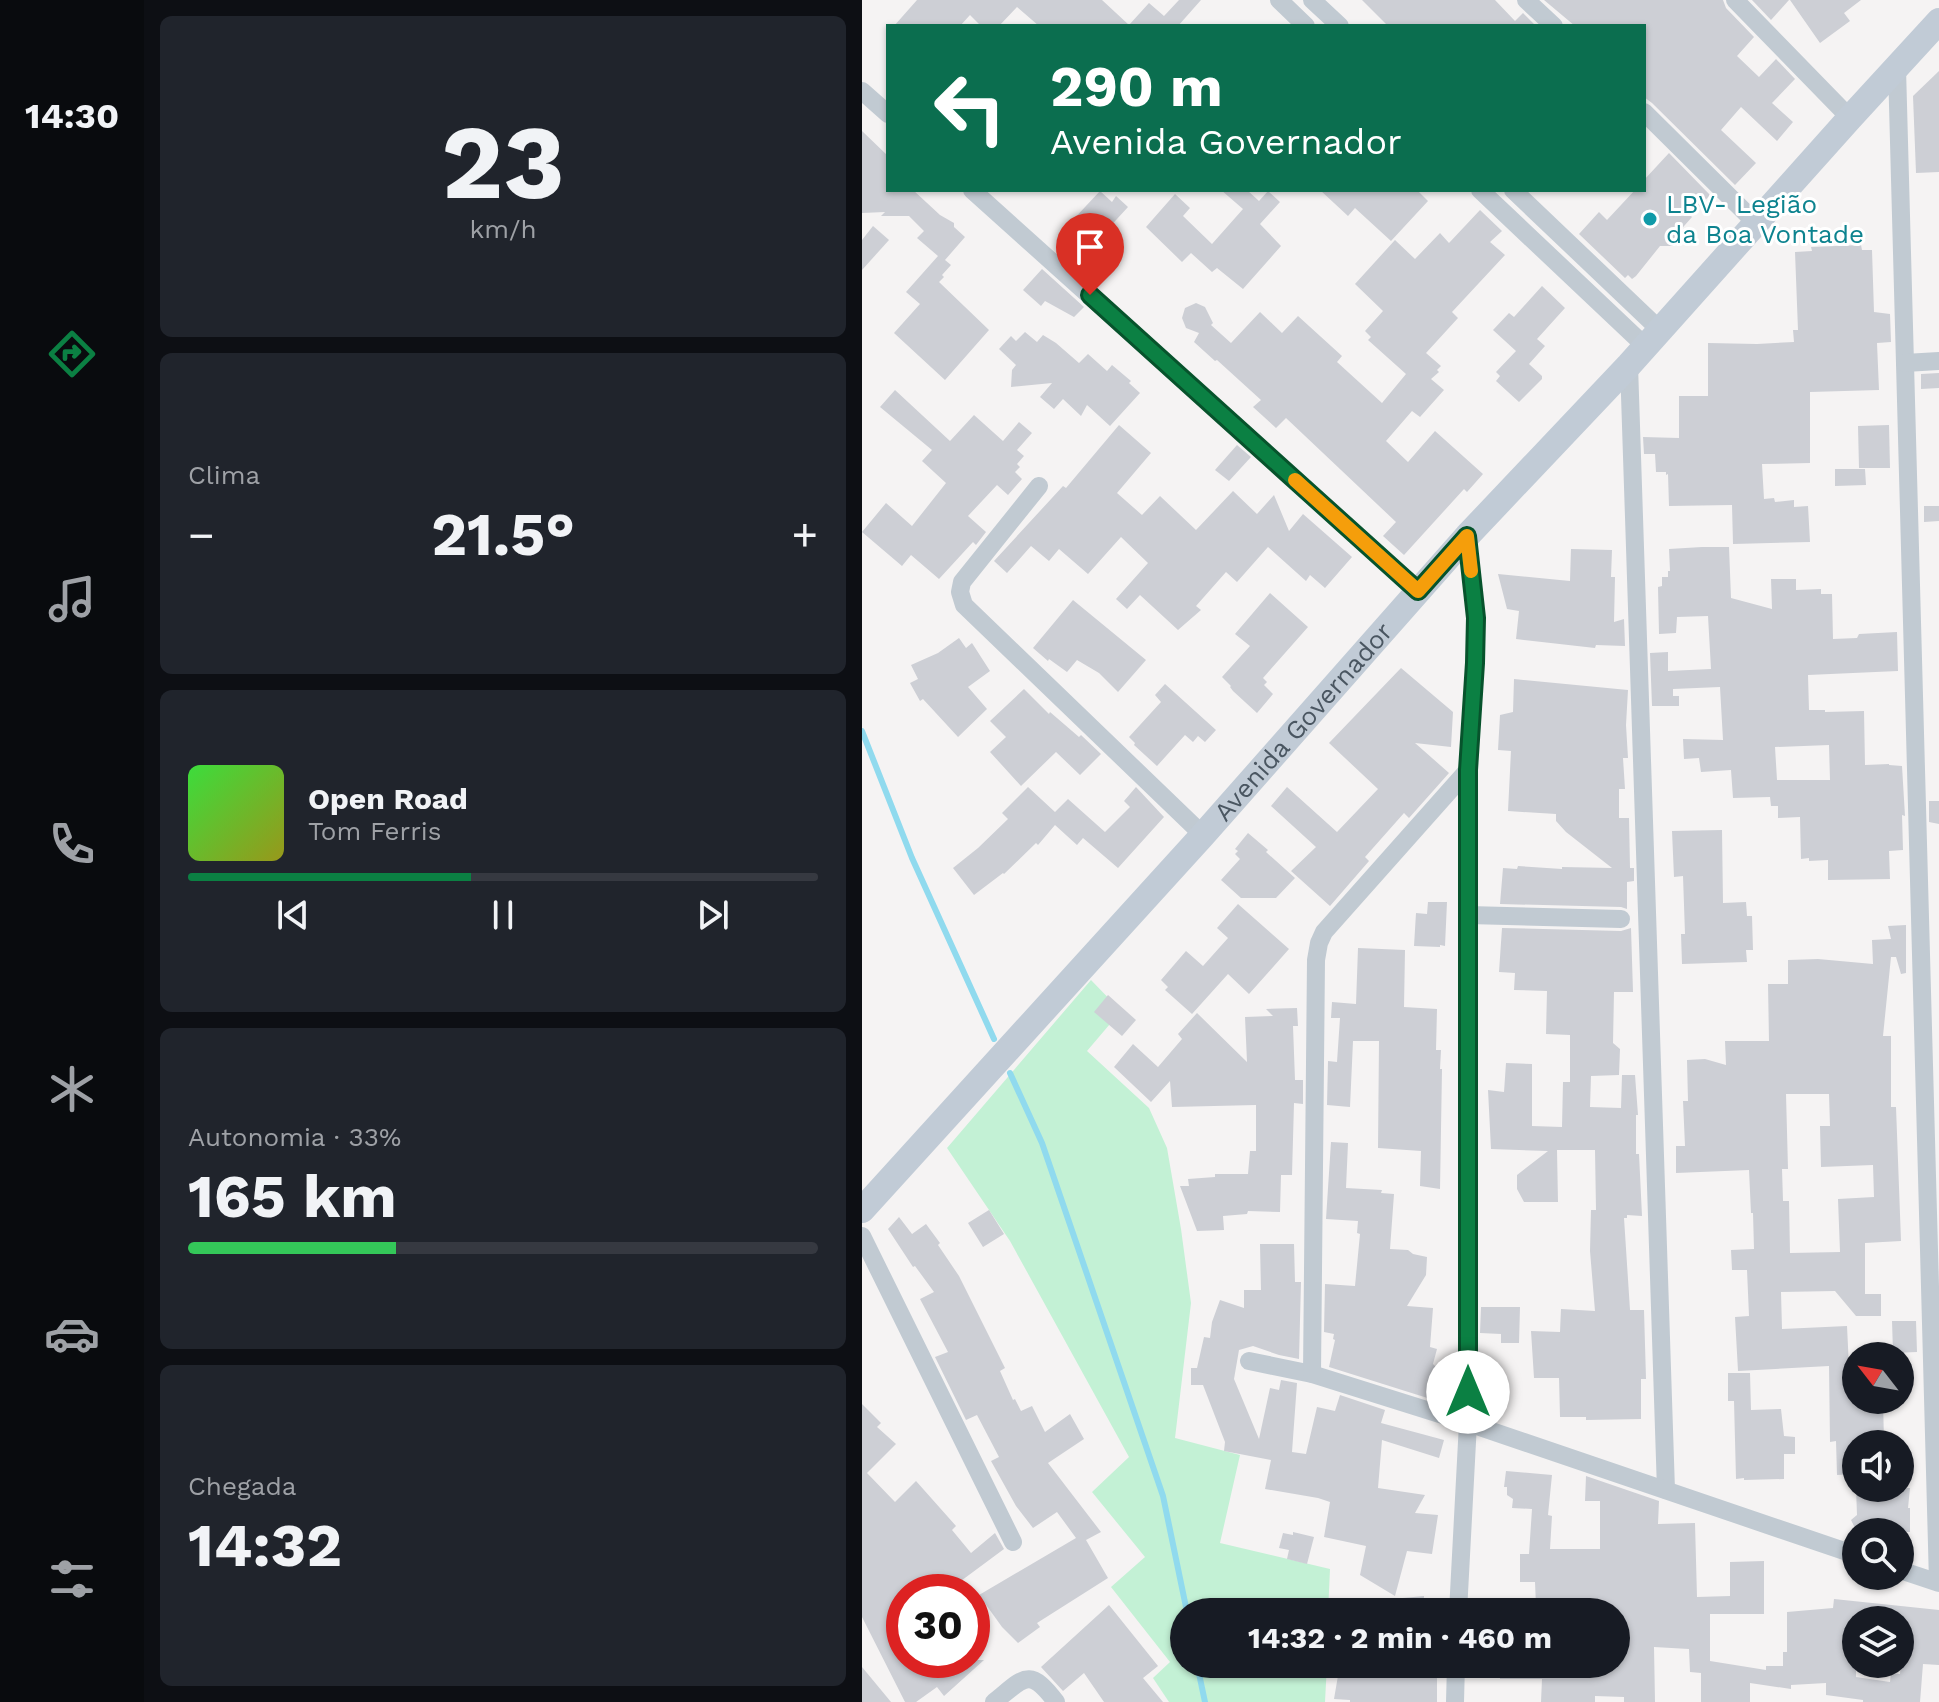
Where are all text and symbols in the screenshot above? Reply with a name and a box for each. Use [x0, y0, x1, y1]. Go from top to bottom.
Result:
text: 290 m [1050, 54, 1223, 120]
icon: left [918, 56, 1022, 160]
text: 14:30 [25, 95, 119, 137]
text: 23 [441, 101, 565, 223]
text: Avenida Governador [1050, 121, 1402, 163]
place label: LBV- Legião da Boa Vontade [1666, 189, 1864, 249]
marker: LBV- Legião da Boa Vontade [1641, 210, 1659, 228]
pin [1056, 213, 1124, 295]
text: km/h [470, 214, 536, 244]
icon: arrive [1068, 225, 1112, 269]
icon: directions [44, 326, 100, 382]
text: Clima [188, 460, 260, 490]
text: 21.5° [431, 499, 575, 570]
text: − [188, 509, 215, 561]
text: + [791, 509, 818, 561]
icon: music [44, 571, 100, 627]
street label: Avenida Governador [1208, 617, 1398, 827]
text: Open Road [308, 781, 468, 816]
icon: phone [44, 816, 100, 872]
text: Tom Ferris [308, 816, 441, 846]
icon: previous [271, 893, 315, 937]
icon: pause [481, 893, 525, 937]
icon: next [691, 893, 735, 937]
icon: climate [44, 1061, 100, 1117]
text: Autonomia · 33% [188, 1122, 401, 1152]
text: 165 km [188, 1161, 397, 1232]
icon: car [44, 1306, 100, 1362]
north arrow [1842, 1342, 1914, 1414]
map controls [1842, 1342, 1914, 1678]
position arrow [1426, 1350, 1510, 1434]
button: sound [1842, 1430, 1914, 1502]
text: Chegada [188, 1471, 297, 1501]
text: 14:32 [188, 1510, 342, 1581]
button: search [1842, 1518, 1914, 1590]
icon: filters [44, 1551, 100, 1607]
speed limit sign: 30 [886, 1574, 990, 1678]
button: layers [1842, 1606, 1914, 1678]
text: 14:32 · 2 min · 460 m [1248, 1620, 1552, 1655]

